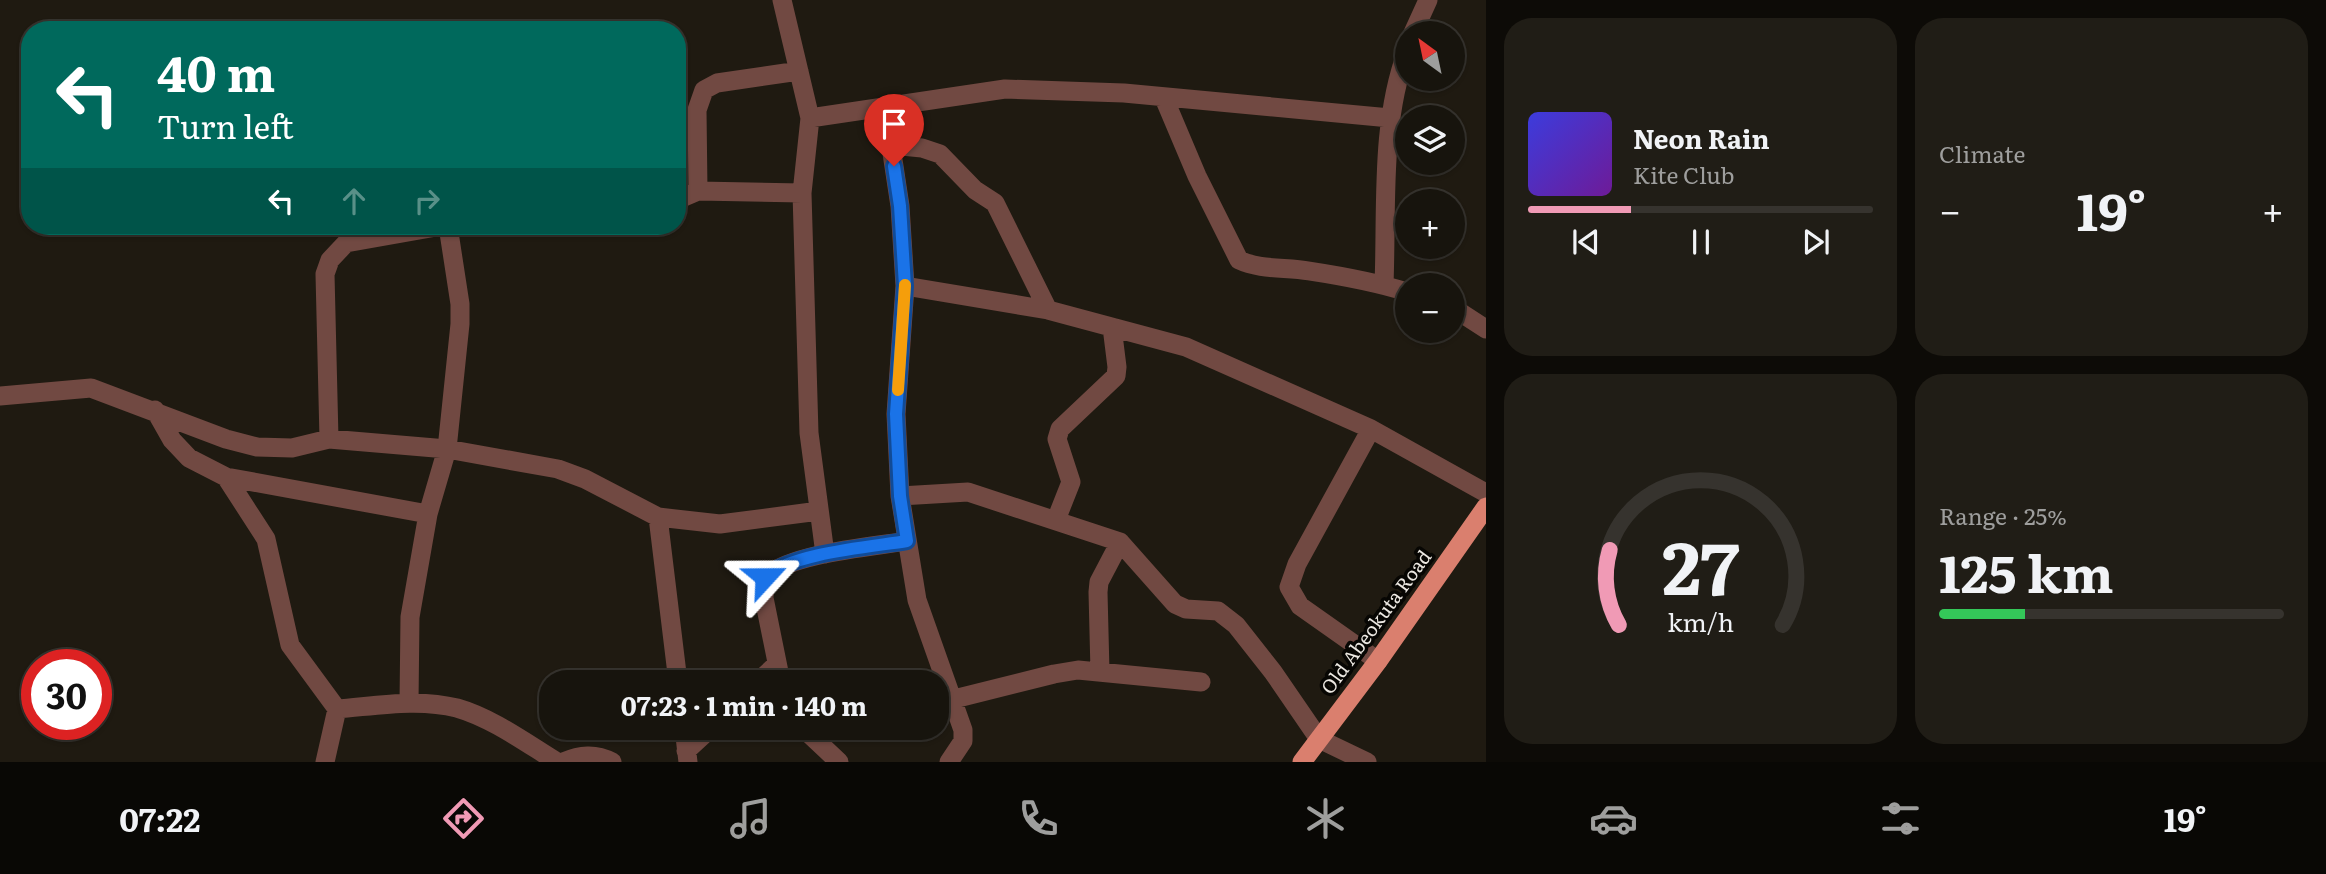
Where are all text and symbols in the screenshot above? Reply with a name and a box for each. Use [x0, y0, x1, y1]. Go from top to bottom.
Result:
north arrow [1395, 21, 1465, 91]
map controls [1395, 21, 1465, 343]
text: 40 m [157, 34, 275, 107]
icon: left [42, 49, 133, 140]
pin [864, 94, 924, 166]
text: Turn left [157, 101, 294, 149]
icon: arrive [875, 105, 913, 143]
button: layers [1395, 105, 1465, 175]
text: Neon Rain [1633, 118, 1770, 157]
text: Climate [1939, 136, 2025, 170]
text: Kite Club [1633, 157, 1734, 191]
text: 19° [2077, 170, 2146, 247]
text: − [1939, 180, 1961, 237]
text: + [2262, 180, 2284, 237]
icon: left [262, 182, 300, 220]
icon: ahead [335, 182, 373, 220]
icon: right [408, 182, 446, 220]
button: + [1395, 189, 1465, 259]
icon: previous [1567, 223, 1605, 261]
icon: pause [1682, 223, 1720, 261]
icon: next [1797, 223, 1835, 261]
button: − [1395, 273, 1465, 343]
text: Range · 25% [1939, 498, 2067, 532]
text: 27 [1662, 509, 1740, 617]
text: 125 km [1939, 532, 2114, 609]
position arrow [728, 540, 802, 614]
street label: Old Abeokuta Road [1313, 543, 1437, 699]
text: km/h [1667, 603, 1734, 640]
speed limit sign: 30 [21, 649, 112, 740]
text: 07:23 · 1 min · 140 m [621, 685, 867, 724]
text: 07:22 [119, 794, 200, 842]
icon: directions [439, 794, 488, 843]
icon: music [726, 794, 775, 843]
icon: phone [1014, 794, 1063, 843]
icon: climate [1301, 794, 1350, 843]
icon: car [1589, 794, 1638, 843]
icon: filters [1876, 794, 1925, 843]
text: 19° [2164, 794, 2207, 842]

